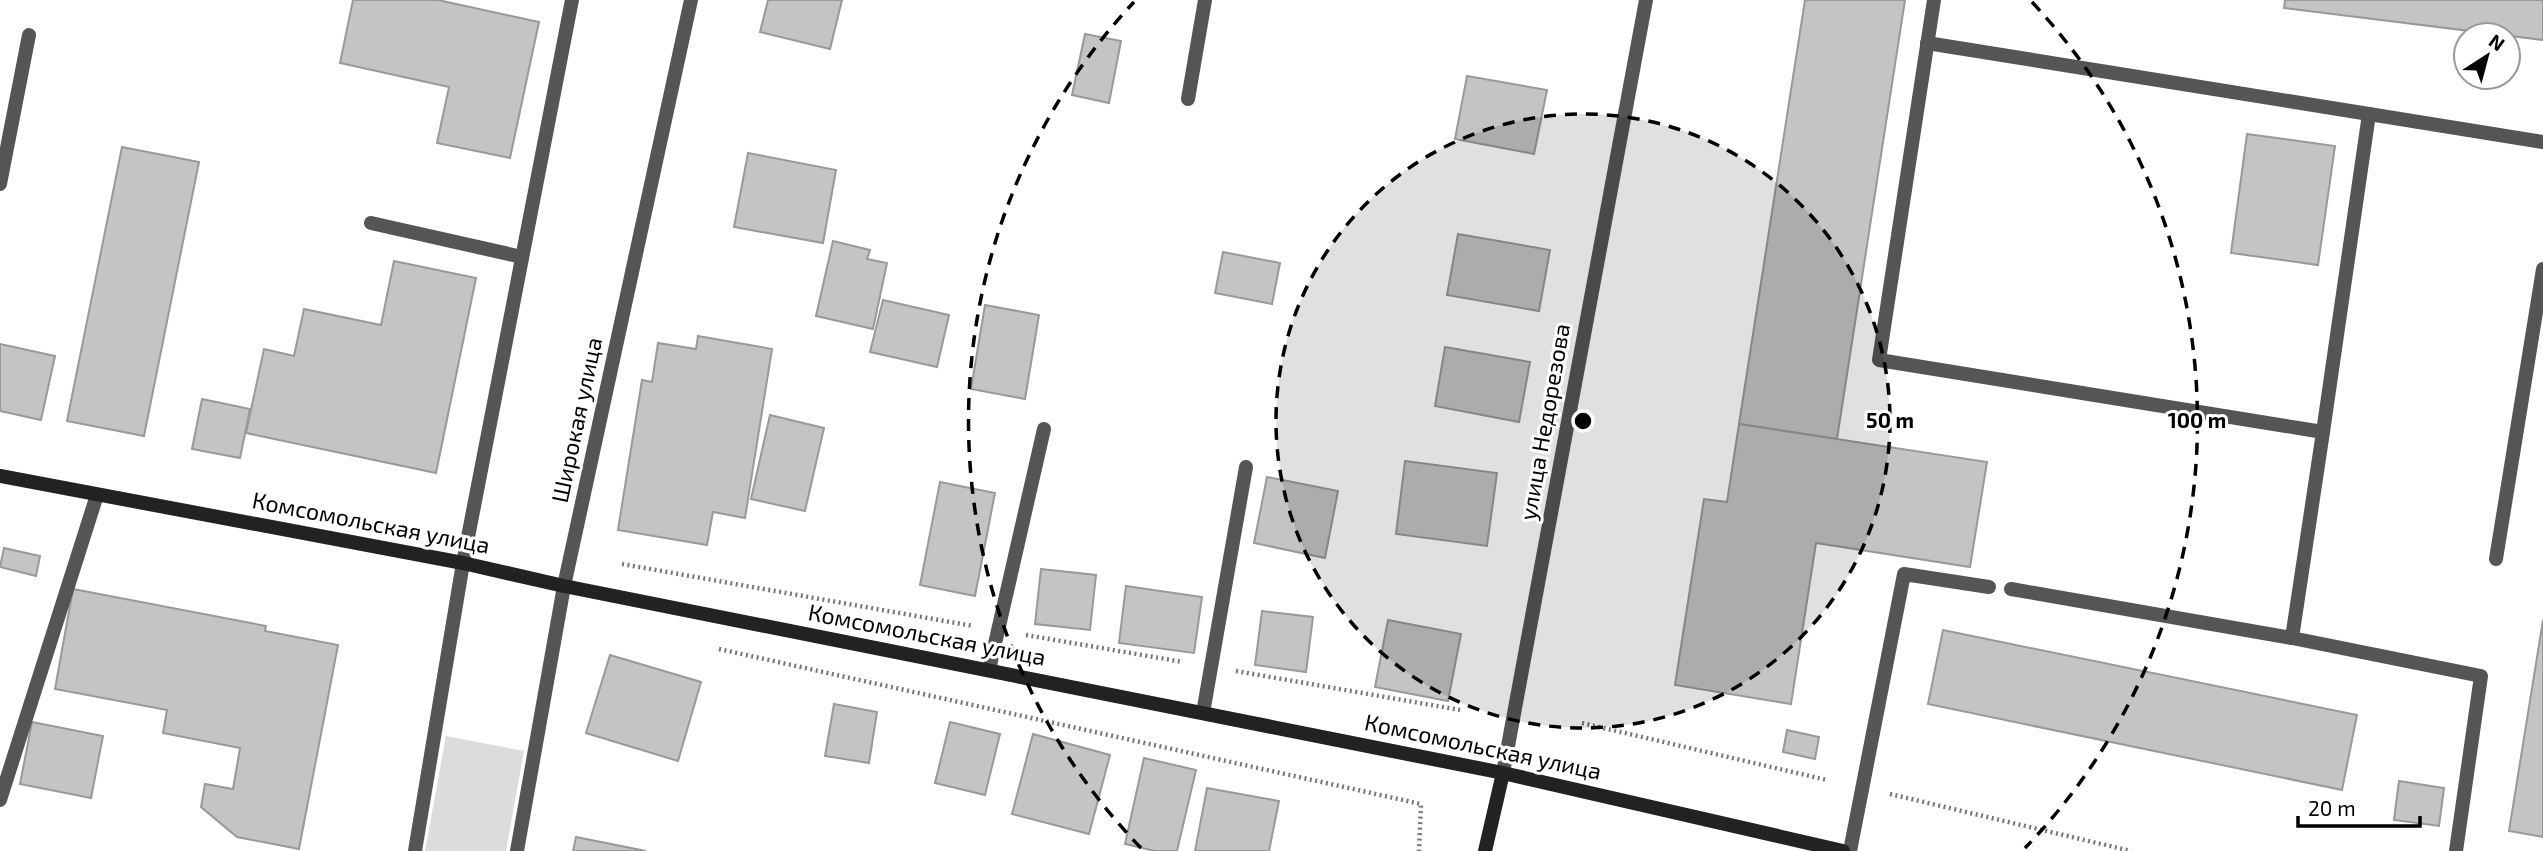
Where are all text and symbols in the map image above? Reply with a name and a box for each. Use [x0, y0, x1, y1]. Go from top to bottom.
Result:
north arrow [2452, 21, 2522, 91]
text: N [2485, 29, 2510, 55]
street label: улица Недорезова [1513, 321, 1576, 523]
street label: Широкая улица [545, 335, 608, 505]
text: 50 m [1866, 407, 1914, 432]
text: 100 m [2168, 407, 2226, 432]
centre of rings [1571, 409, 1595, 433]
street label: Комсомольская улица [250, 485, 492, 560]
street label: Комсомольская улица [806, 597, 1048, 672]
street label: Комсомольская улица [1362, 707, 1604, 786]
scale bar [2298, 784, 2420, 828]
text: 20 m [2308, 795, 2356, 820]

